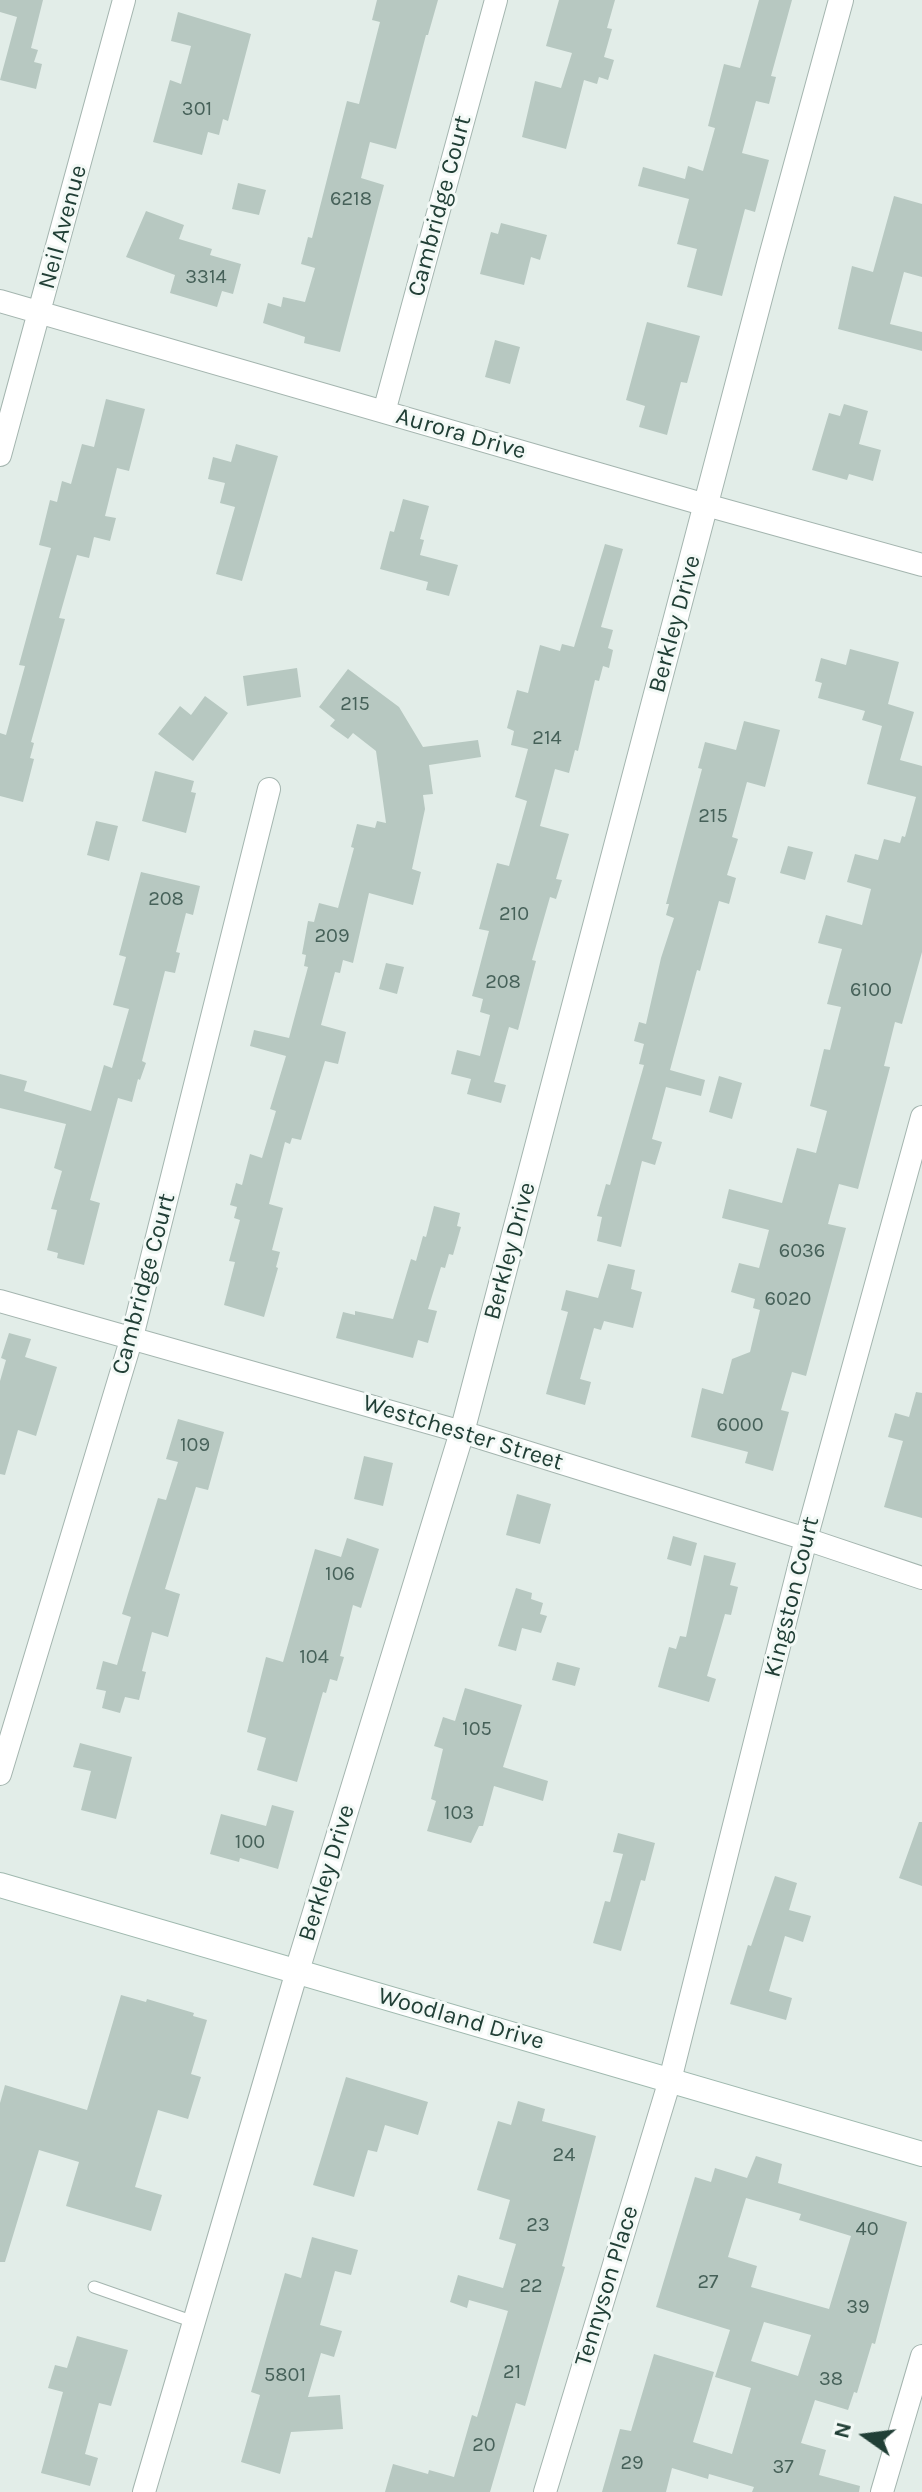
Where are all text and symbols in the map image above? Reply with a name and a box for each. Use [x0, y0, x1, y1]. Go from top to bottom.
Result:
house number: 301 [182, 97, 212, 121]
street label: Cambridge Court [402, 112, 478, 300]
street label: Neil Avenue [33, 162, 93, 292]
house number: 6218 [330, 187, 372, 211]
house number: 3314 [185, 265, 227, 289]
street label: Aurora Drive [393, 402, 529, 466]
street label: Berkley Drive [643, 552, 707, 696]
house number: 215 [340, 692, 370, 716]
house number: 214 [532, 726, 562, 750]
house number: 215 [698, 804, 728, 828]
house number: 208 [148, 887, 184, 911]
house number: 210 [499, 902, 529, 926]
house number: 209 [314, 924, 350, 948]
house number: 208 [485, 970, 521, 994]
house number: 6100 [850, 978, 892, 1002]
street label: Berkley Drive [478, 1179, 542, 1323]
street label: Cambridge Court [106, 1190, 182, 1378]
house number: 6036 [779, 1239, 825, 1263]
house number: 6020 [765, 1287, 811, 1311]
street label: Westchester Street [359, 1389, 567, 1477]
house number: 6000 [716, 1413, 764, 1437]
house number: 109 [180, 1433, 210, 1457]
street label: Kingston Court [758, 1514, 826, 1680]
house number: 106 [325, 1562, 355, 1586]
house number: 104 [299, 1645, 329, 1669]
house number: 105 [462, 1717, 492, 1741]
street label: Berkley Drive [293, 1801, 361, 1945]
house number: 103 [444, 1801, 474, 1825]
house number: 100 [235, 1830, 265, 1854]
street label: Woodland Drive [375, 1982, 547, 2056]
house number: 24 [553, 2143, 575, 2167]
street label: Tennyson Place [569, 2202, 645, 2370]
house number: 23 [526, 2213, 550, 2237]
house number: 40 [855, 2217, 879, 2241]
house number: 27 [698, 2270, 718, 2294]
house number: 22 [519, 2274, 543, 2298]
house number: 39 [846, 2295, 870, 2319]
house number: 21 [503, 2360, 521, 2384]
house number: 5801 [264, 2363, 306, 2387]
house number: 38 [819, 2367, 843, 2391]
north arrow [826, 2396, 906, 2476]
text: N [828, 2419, 857, 2441]
house number: 20 [472, 2433, 496, 2457]
house number: 29 [620, 2451, 644, 2475]
house number: 37 [772, 2455, 794, 2479]

